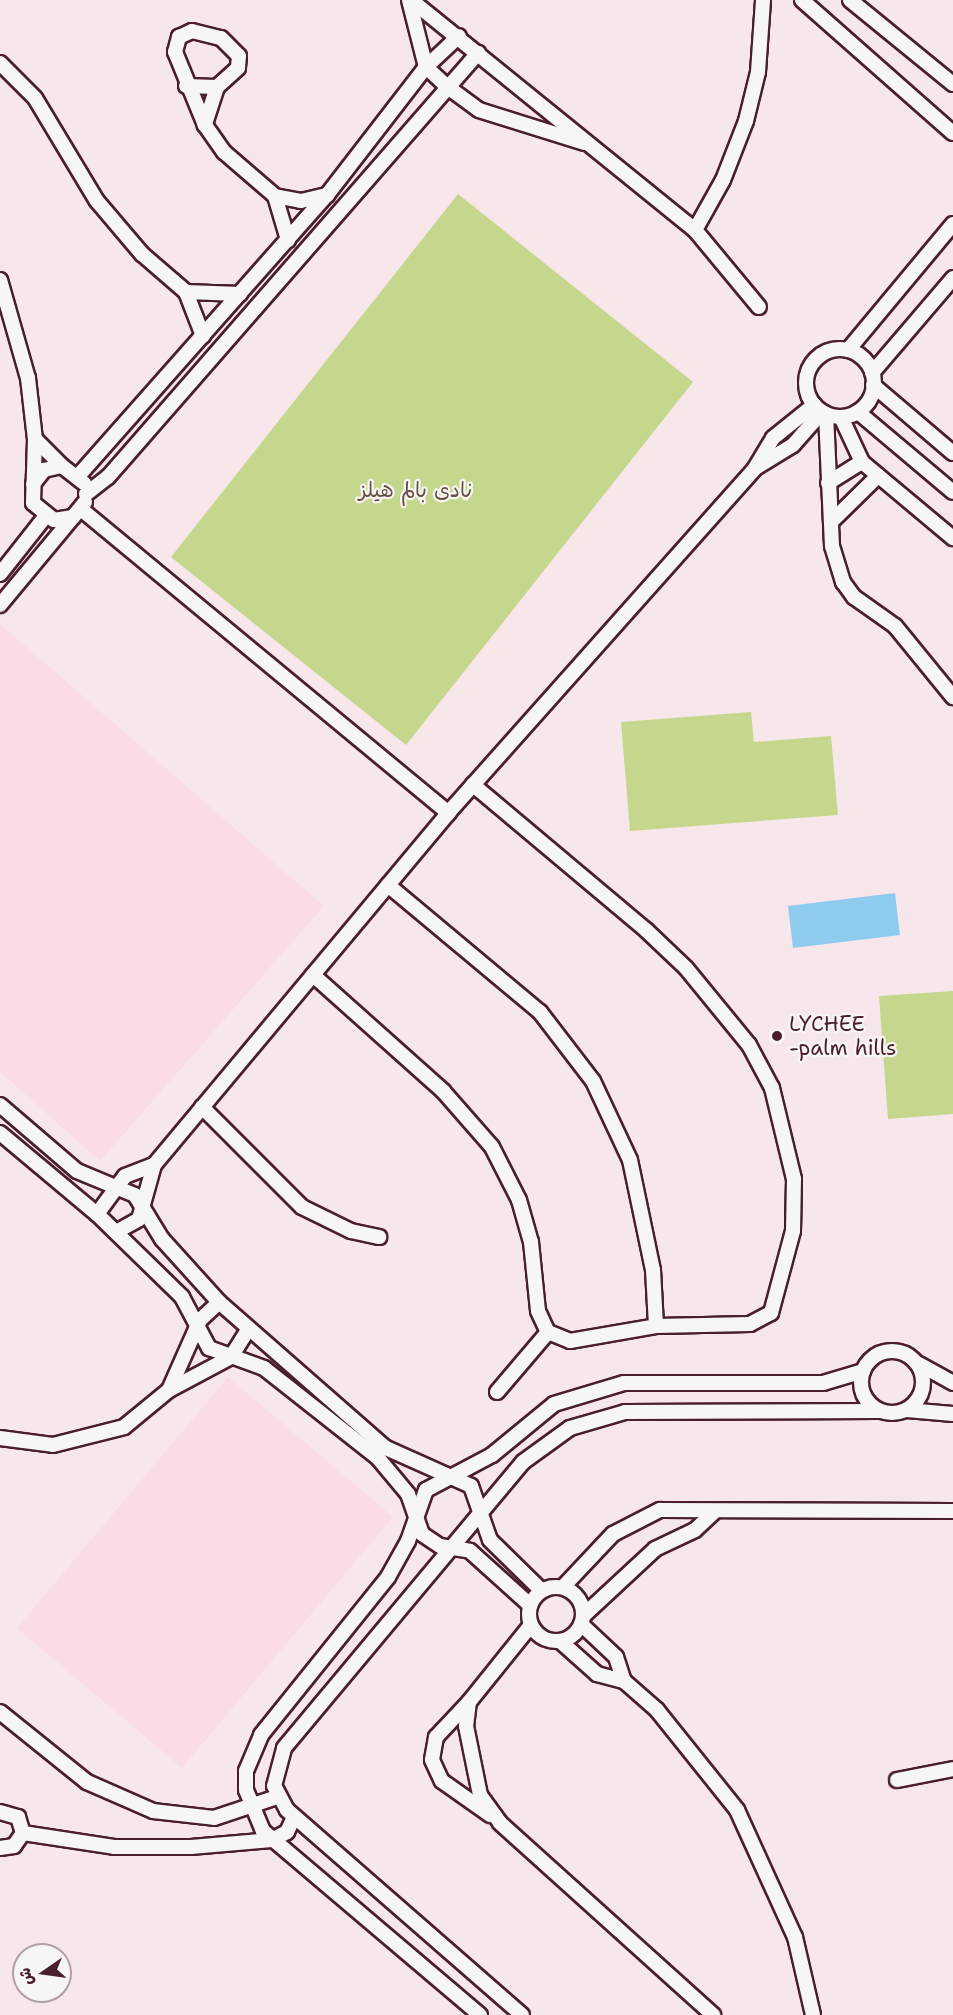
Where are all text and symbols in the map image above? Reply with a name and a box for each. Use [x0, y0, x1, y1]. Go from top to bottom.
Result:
park label: نادى بالم هيلز [358, 477, 474, 503]
place label: LYCHEE -palm hills [789, 1011, 896, 1061]
marker: LYCHEE -palm hills [770, 1029, 784, 1043]
north arrow [12, 1943, 72, 2003]
text: ش [14, 1966, 38, 1988]

